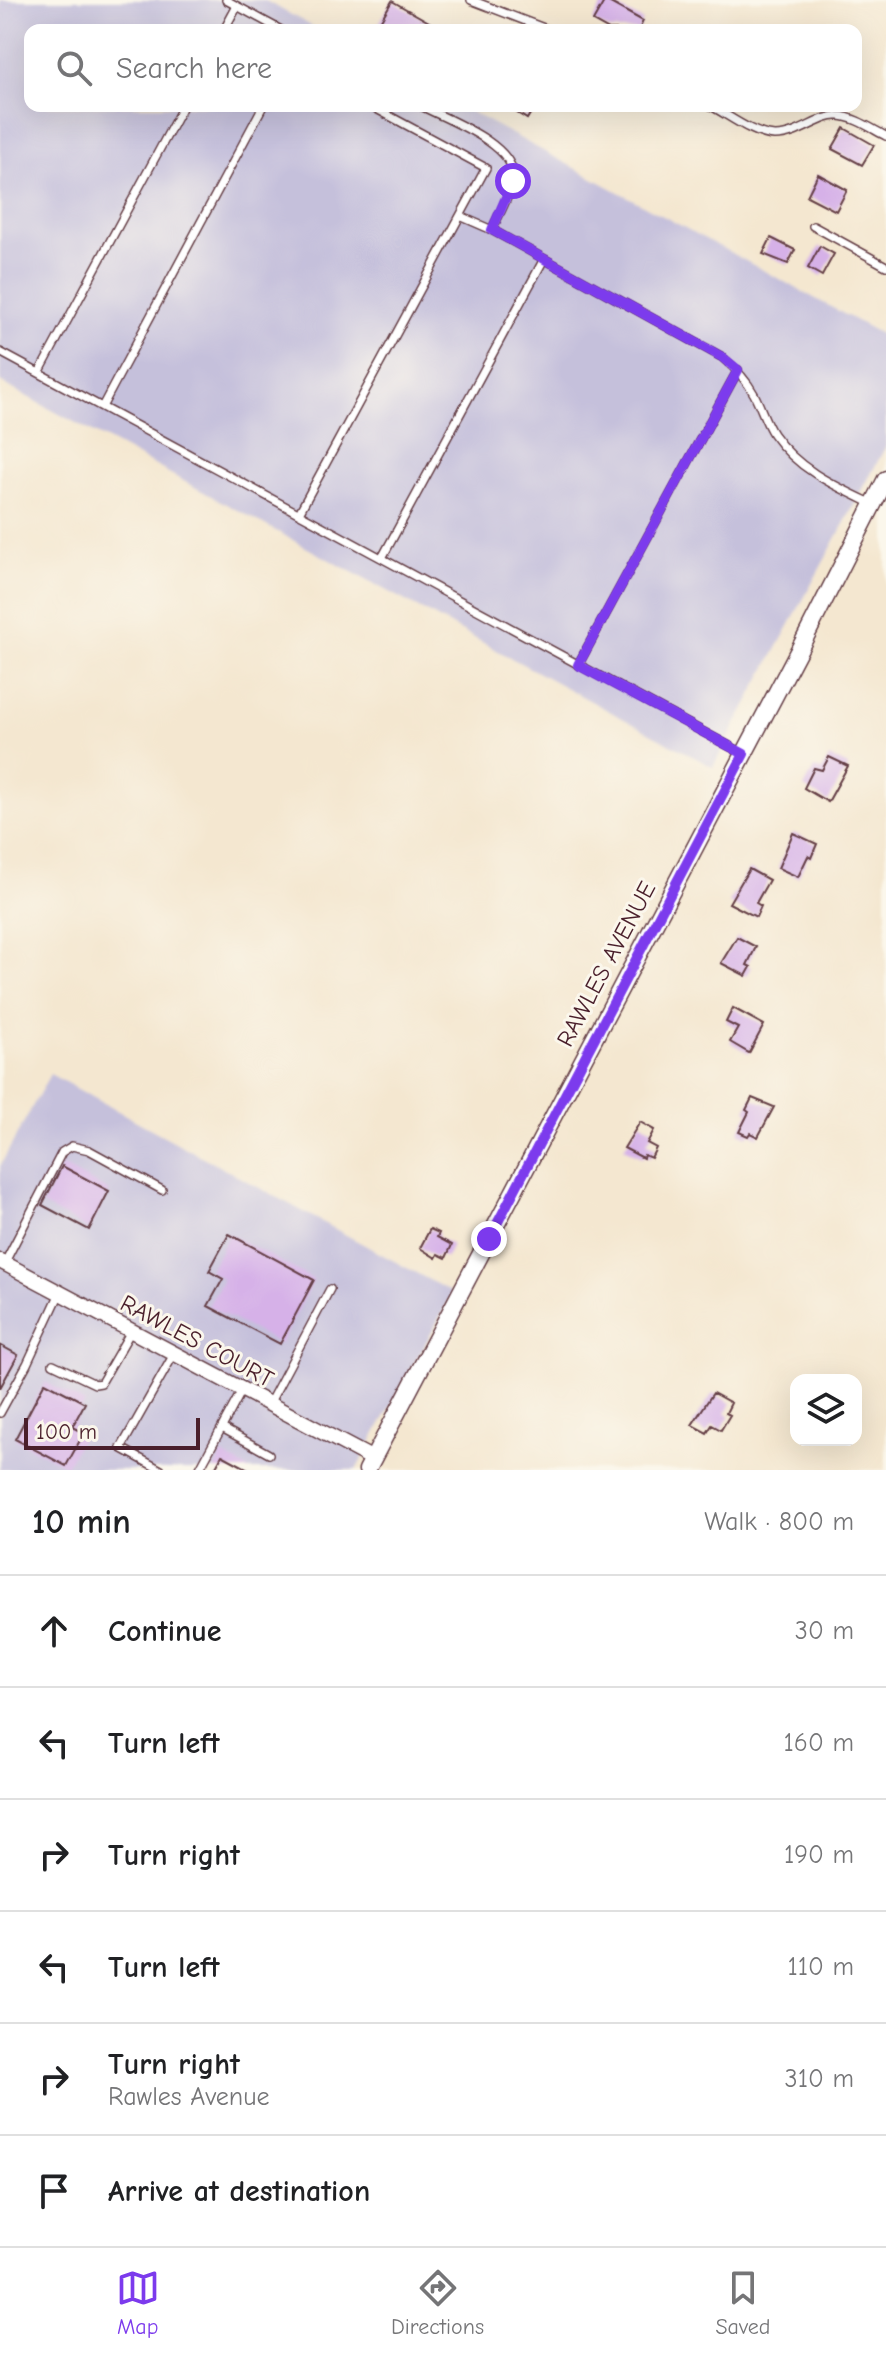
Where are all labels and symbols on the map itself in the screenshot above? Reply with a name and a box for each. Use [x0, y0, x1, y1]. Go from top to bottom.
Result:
route start [495, 163, 531, 199]
street label: RAWLES AVENUE [551, 877, 661, 1051]
route end [471, 1221, 507, 1257]
street label: RAWLES COURT [116, 1289, 279, 1393]
scale bar [24, 1414, 200, 1450]

